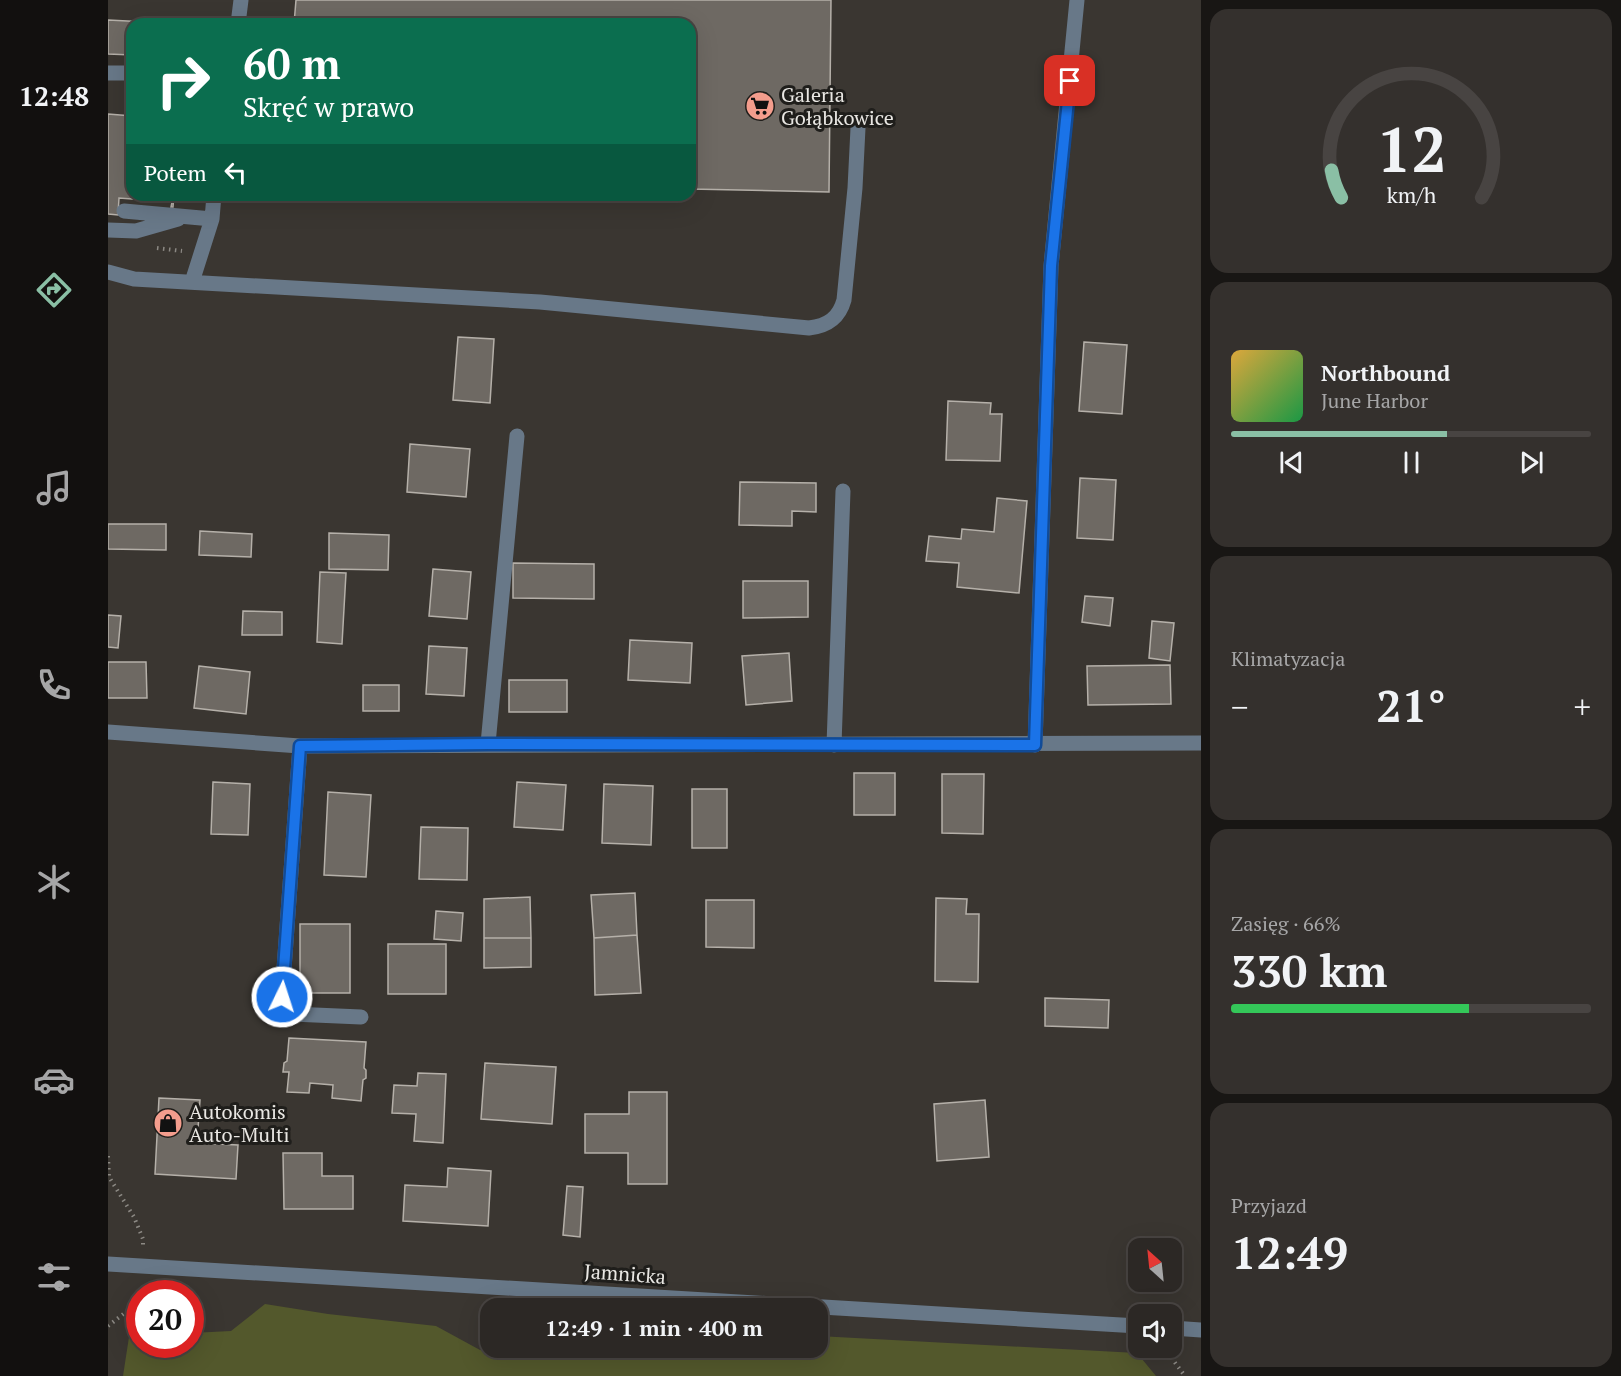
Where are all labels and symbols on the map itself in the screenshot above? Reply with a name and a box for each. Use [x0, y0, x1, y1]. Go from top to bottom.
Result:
pin [1044, 55, 1095, 106]
place label: Galeria Gołąbkowice [781, 81, 894, 131]
supermarket icon: Galeria Gołąbkowice [744, 90, 776, 122]
position arrow [250, 965, 314, 1029]
place label: Autokomis Auto-Multi [189, 1098, 289, 1148]
shop icon: Autokomis Auto-Multi [152, 1107, 184, 1139]
north arrow [1128, 1238, 1182, 1292]
street label: Jamnicka [583, 1257, 667, 1290]
speed limit sign: 20 [126, 1280, 204, 1358]

